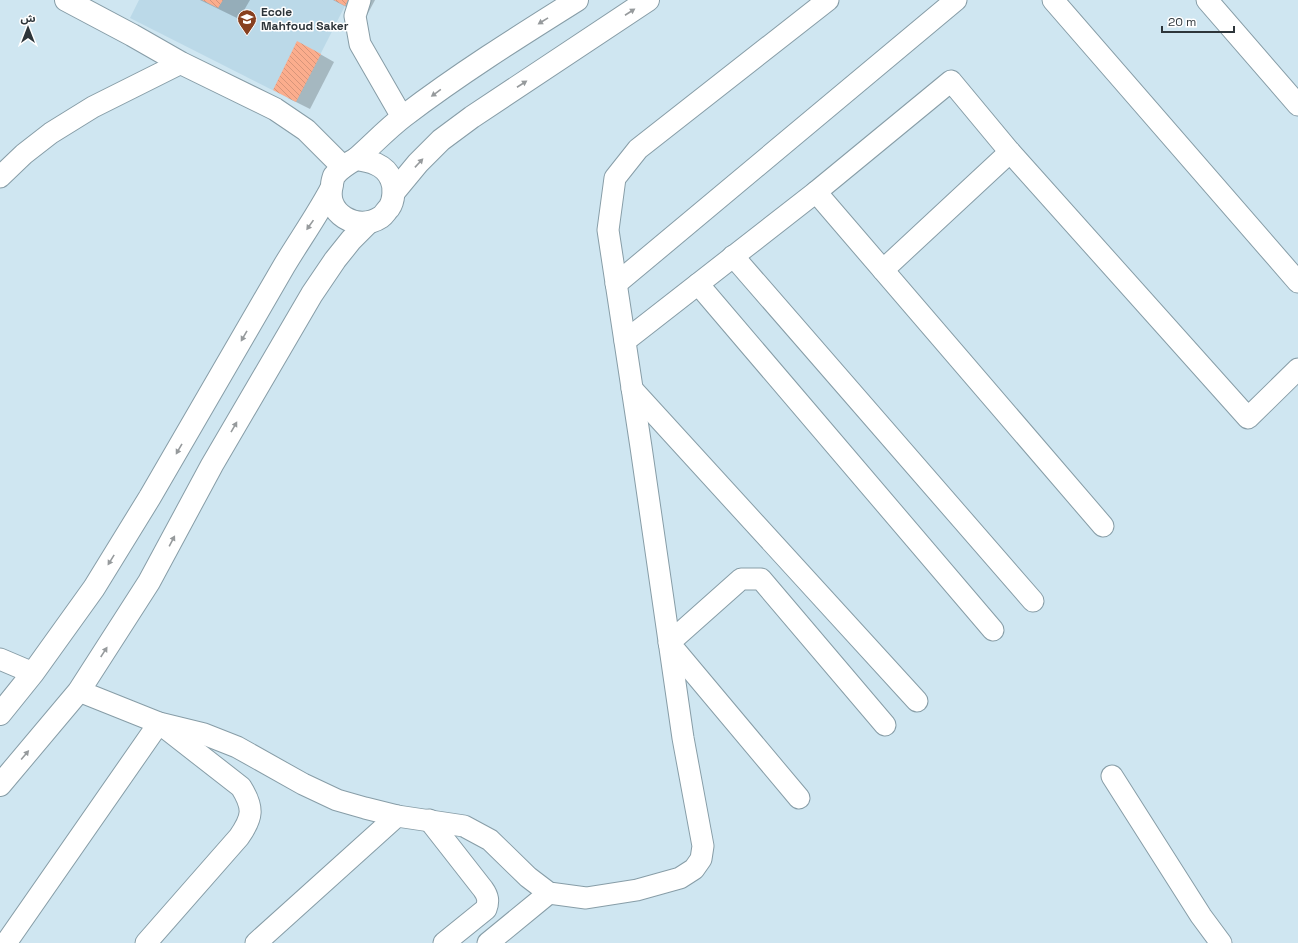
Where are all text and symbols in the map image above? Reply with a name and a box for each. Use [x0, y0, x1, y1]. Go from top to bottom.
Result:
place label: Ecole Mahfoud Saker [261, 4, 349, 34]
north arrow [8, 8, 48, 48]
school or university icon: Ecole Mahfoud Saker [236, 8, 258, 36]
one-way arrow [625, 8, 635, 16]
scale bar [1162, 8, 1234, 34]
text: ش [20, 11, 36, 25]
text: 20 m [1168, 14, 1196, 30]
one-way arrow [537, 17, 549, 24]
one-way arrow [517, 80, 527, 88]
one-way arrow [430, 89, 441, 97]
one-way arrow [414, 158, 424, 168]
one-way arrow [306, 219, 314, 230]
one-way arrow [240, 330, 247, 342]
one-way arrow [231, 421, 238, 433]
one-way arrow [175, 443, 182, 455]
one-way arrow [168, 535, 175, 547]
one-way arrow [107, 555, 115, 565]
one-way arrow [100, 647, 108, 657]
one-way arrow [21, 749, 29, 760]

